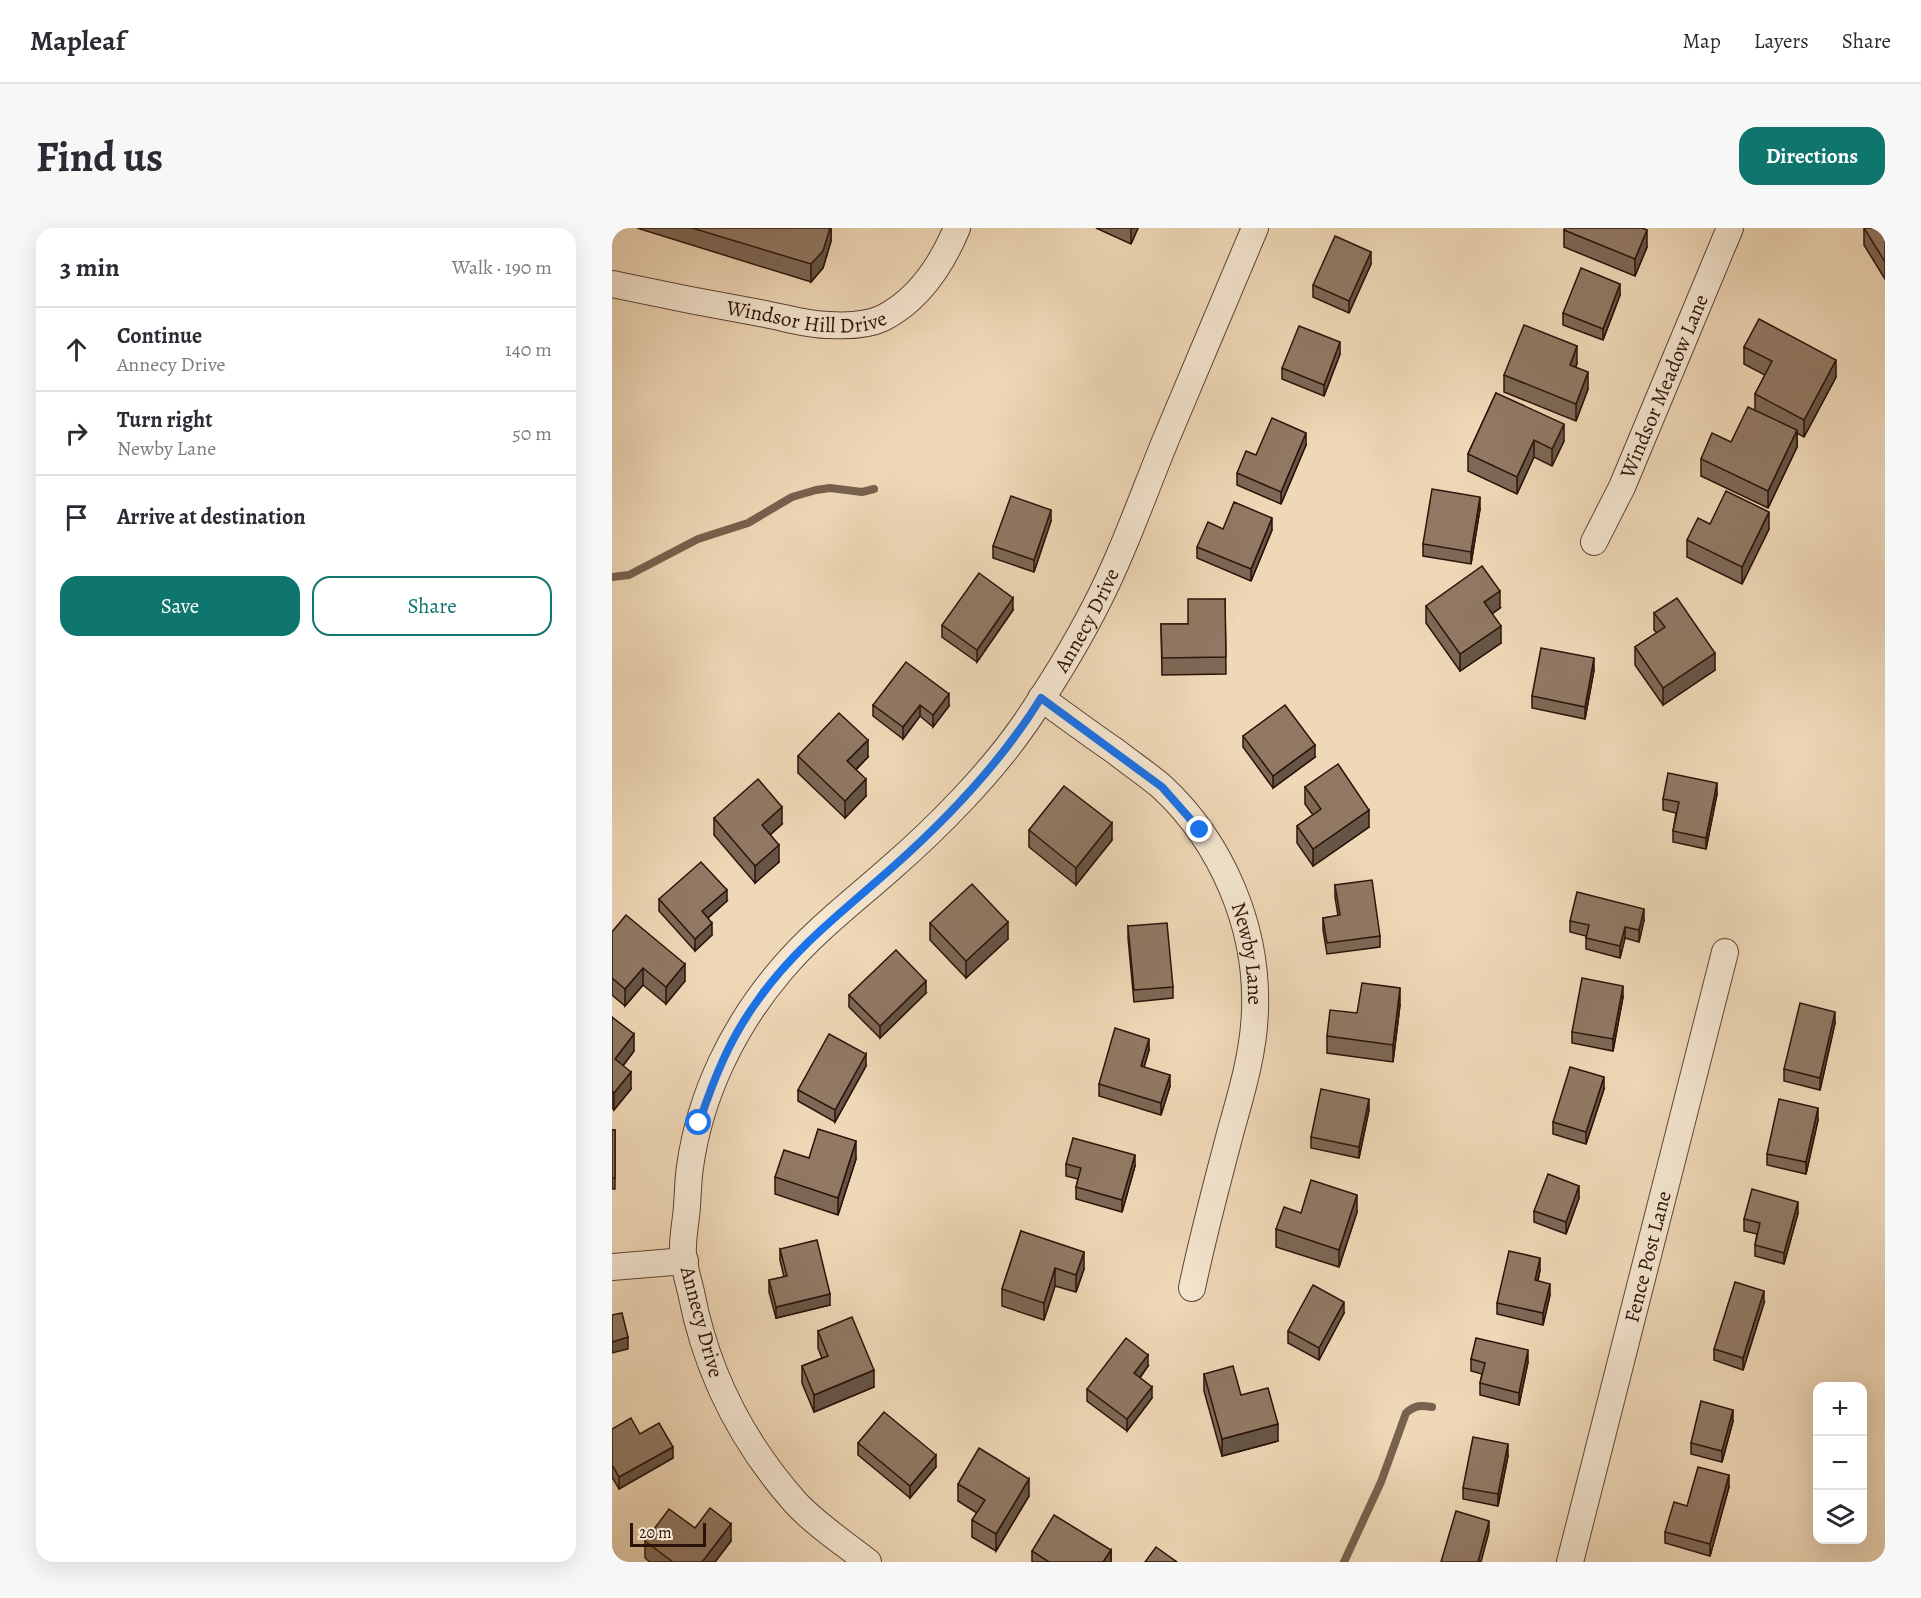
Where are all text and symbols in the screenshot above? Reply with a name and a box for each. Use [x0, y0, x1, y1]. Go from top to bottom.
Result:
text: Mapleaf [30, 22, 125, 60]
text: Map [1682, 27, 1721, 55]
text: Layers [1754, 27, 1809, 55]
text: Share [1842, 27, 1891, 55]
button: Directions [1739, 127, 1885, 185]
text: Find us [36, 128, 163, 185]
text: 3 min [60, 250, 120, 285]
text: Walk · 190 m [452, 254, 552, 281]
street label: Windsor Meadow Lane [1613, 290, 1715, 483]
street label: Windsor Hill Drive [723, 293, 891, 340]
text: Continue [117, 321, 202, 351]
icon: ahead [60, 333, 93, 366]
text: 140 m [505, 336, 552, 363]
text: Annecy Drive [117, 351, 225, 378]
text: Turn right [117, 405, 213, 435]
icon: right [60, 417, 93, 450]
text: 50 m [512, 420, 552, 447]
text: Newby Lane [117, 435, 216, 462]
icon: arrive [60, 501, 93, 534]
text: Arrive at destination [117, 502, 306, 532]
street label: Annecy Drive [1047, 564, 1126, 678]
button: Save [60, 576, 300, 636]
button: Share [312, 576, 552, 636]
route end [1186, 816, 1212, 842]
street label: Newby Lane [1225, 898, 1269, 1005]
route start [685, 1109, 711, 1135]
street label: Fence Post Lane [1617, 1188, 1678, 1326]
street label: Annecy Drive [673, 1262, 730, 1381]
map controls [1813, 1382, 1867, 1544]
button: + [1813, 1382, 1867, 1436]
button: − [1813, 1436, 1867, 1490]
button: layers [1813, 1490, 1867, 1544]
scale bar [630, 1520, 706, 1548]
text: 20 m [639, 1522, 672, 1544]

